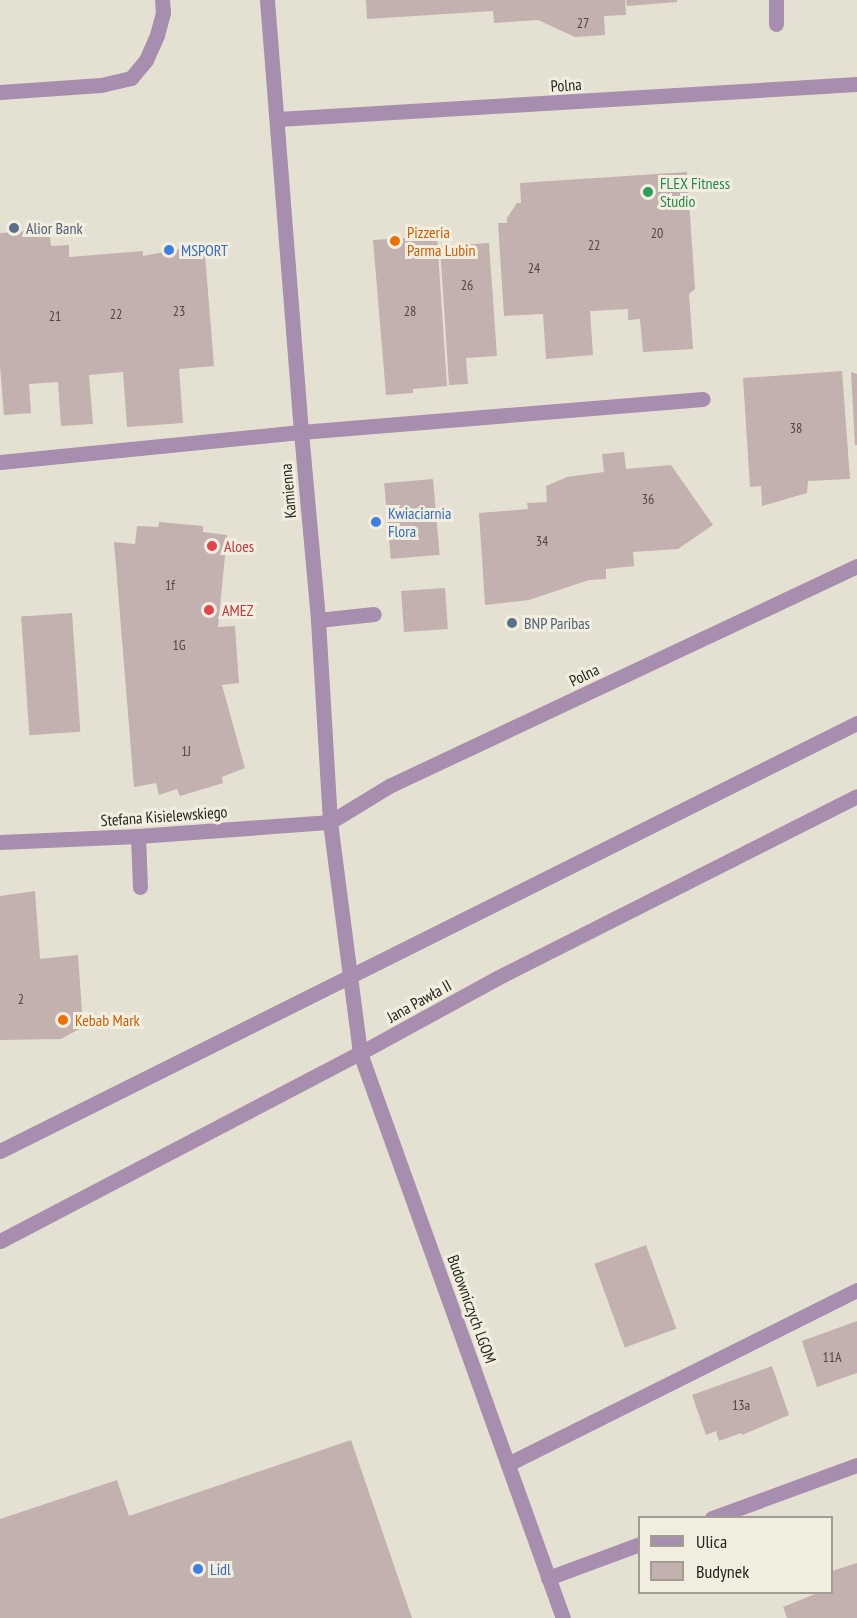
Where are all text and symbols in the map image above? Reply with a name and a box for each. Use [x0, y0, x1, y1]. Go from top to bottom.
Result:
house number: 27 [577, 15, 589, 31]
street label: Polna [550, 74, 582, 96]
place label: FLEX Fitness Studio [660, 173, 730, 211]
marker: FLEX Fitness Studio [641, 185, 655, 199]
place label: Alior Bank [26, 218, 83, 238]
marker: Alior Bank [7, 221, 21, 235]
place label: Pizzeria Parma Lubin [407, 222, 476, 260]
house number: 20 [651, 225, 663, 241]
marker: Pizzeria Parma Lubin [388, 234, 402, 248]
house number: 22 [588, 237, 600, 253]
place label: MSPORT [181, 240, 228, 260]
marker: MSPORT [162, 243, 176, 257]
house number: 24 [528, 260, 540, 276]
house number: 26 [461, 277, 473, 293]
house number: 23 [173, 303, 185, 319]
house number: 28 [404, 303, 416, 319]
house number: 22 [110, 306, 122, 322]
house number: 21 [49, 308, 61, 324]
house number: 38 [790, 420, 802, 436]
street label: Kamienna [276, 463, 300, 519]
house number: 36 [642, 491, 654, 507]
place label: Kwiaciarnia Flora [388, 503, 451, 541]
marker: Kwiaciarnia Flora [369, 515, 383, 529]
house number: 34 [536, 533, 548, 549]
place label: Aloes [224, 536, 254, 556]
marker: Aloes [205, 539, 219, 553]
house number: 1f [165, 577, 175, 593]
place label: AMEZ [222, 600, 254, 620]
marker: AMEZ [200, 601, 218, 619]
place label: BNP Paribas [524, 613, 591, 633]
marker: BNP Paribas [505, 616, 519, 630]
house number: 1G [172, 637, 186, 653]
street label: Polna [566, 660, 602, 690]
house number: 1J [181, 743, 191, 759]
street label: Stefana Kisielewskiego [100, 802, 228, 830]
street label: Jana Pawła II [383, 975, 455, 1027]
house number: 2 [18, 991, 24, 1007]
place label: Kebab Mark [75, 1010, 140, 1030]
marker: Kebab Mark [56, 1013, 70, 1027]
street label: Budowniczych LGOM [443, 1252, 501, 1366]
house number: 11A [822, 1349, 842, 1365]
house number: 13a [732, 1397, 750, 1413]
legend [638, 1516, 833, 1594]
text: Ulica [696, 1530, 727, 1553]
place label: Lidl [210, 1559, 231, 1579]
text: Budynek [696, 1560, 749, 1583]
marker: Lidl [191, 1562, 205, 1576]

